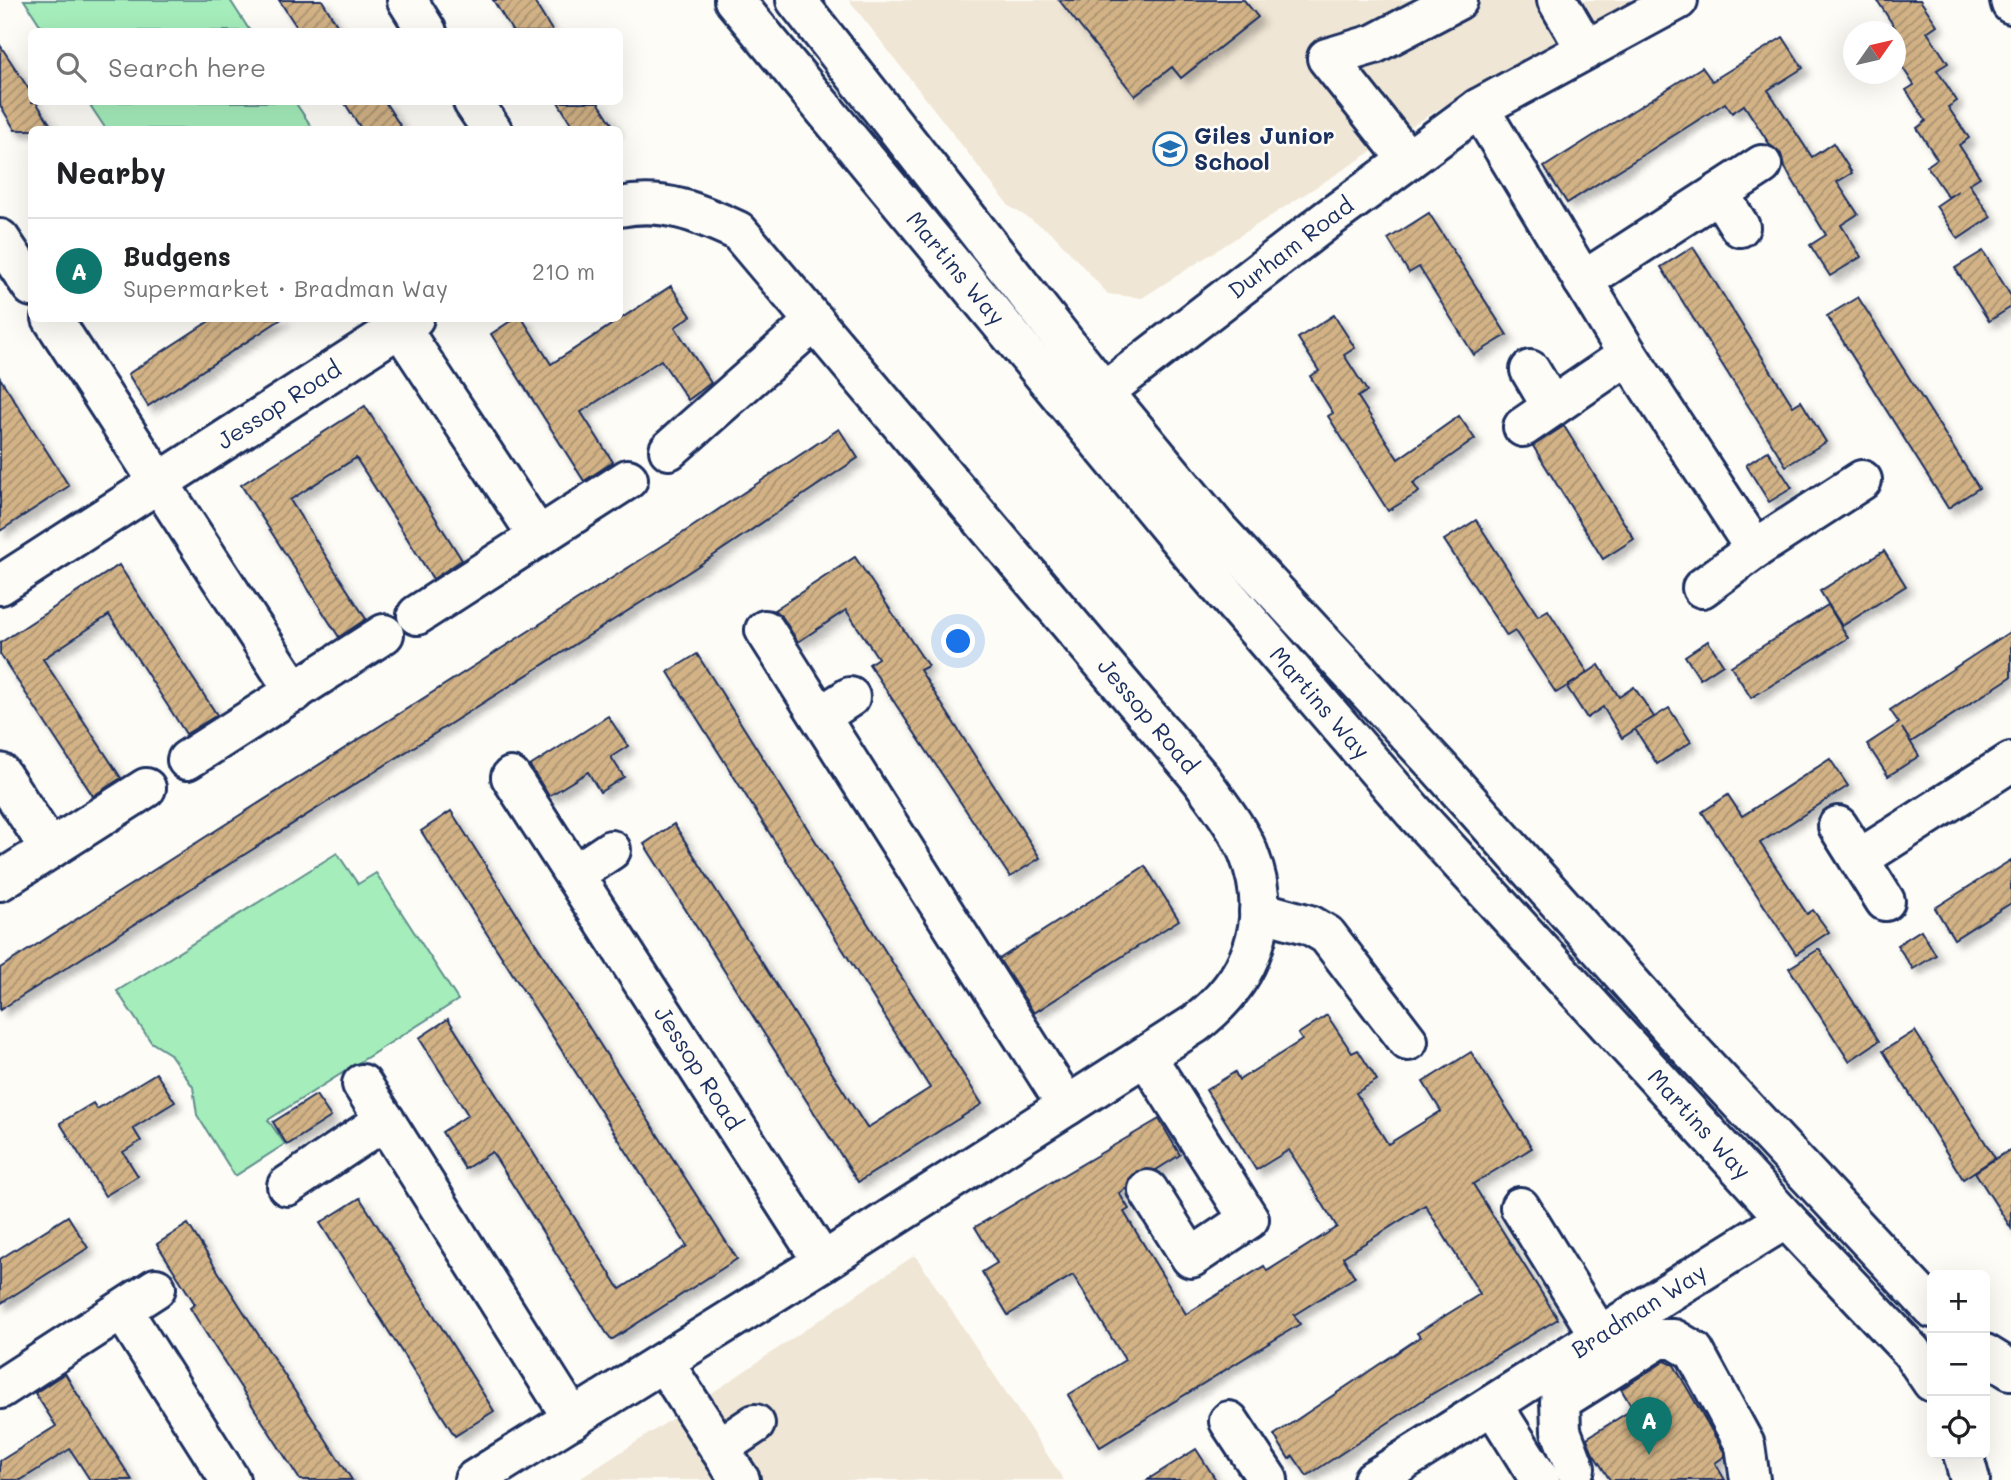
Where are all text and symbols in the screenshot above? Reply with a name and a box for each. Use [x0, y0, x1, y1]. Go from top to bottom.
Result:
north arrow [1843, 21, 1906, 84]
search box [28, 28, 623, 105]
icon: search [52, 48, 90, 86]
text: Search here [108, 50, 266, 84]
place label: Giles Junior School [1194, 120, 1335, 176]
school or university icon: Giles Junior School [1151, 130, 1189, 168]
text: Nearby [56, 152, 166, 192]
street label: Durham Road [1222, 189, 1359, 305]
street label: Martins Way [900, 204, 1012, 331]
text: Budgens [123, 239, 231, 273]
text: A [71, 256, 87, 286]
text: 210 m [532, 256, 595, 286]
text: Supermarket · Bradman Way [123, 273, 448, 303]
street label: Jessop Road [211, 353, 346, 455]
your location [941, 624, 975, 658]
street label: Martins Way [1264, 640, 1377, 765]
street label: Jessop Road [1092, 651, 1206, 779]
street label: Jessop Road [648, 1000, 750, 1135]
street label: Martins Way [1642, 1062, 1758, 1185]
street label: Bradman Way [1565, 1256, 1711, 1364]
map controls [1927, 1270, 1990, 1459]
button: + [1927, 1270, 1990, 1333]
button: − [1927, 1333, 1990, 1396]
button: locate [1927, 1396, 1990, 1459]
pin: A [1626, 1397, 1672, 1455]

